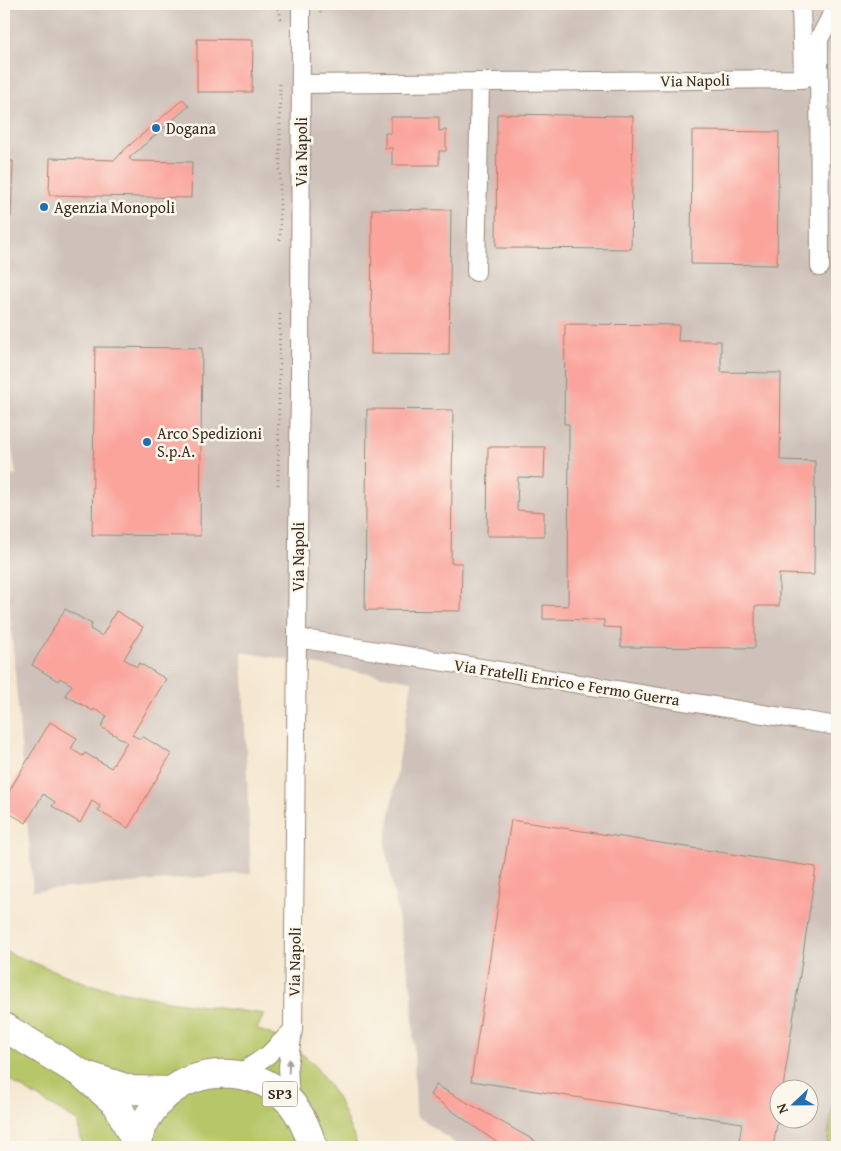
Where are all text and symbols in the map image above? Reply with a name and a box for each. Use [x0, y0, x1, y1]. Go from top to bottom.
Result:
street label: Via Napoli [660, 67, 731, 93]
place label: Dogana [166, 116, 216, 140]
street label: Via Napoli [289, 117, 313, 187]
marker: Dogana [150, 122, 162, 134]
place label: Agenzia Monopoli [54, 195, 175, 219]
marker: Agenzia Monopoli [38, 201, 50, 213]
place label: Arco Spedizioni S.p.A. [157, 421, 262, 463]
marker: Arco Spedizioni S.p.A. [141, 436, 153, 448]
street label: Via Napoli [286, 522, 310, 592]
street label: Via Fratelli Enrico e Fermo Guerra [452, 652, 682, 712]
street label: Via Napoli [281, 926, 307, 997]
one-way arrow [285, 1058, 293, 1074]
north arrow [768, 1078, 818, 1128]
road number: SP3 [262, 1082, 298, 1106]
text: N [771, 1100, 793, 1117]

